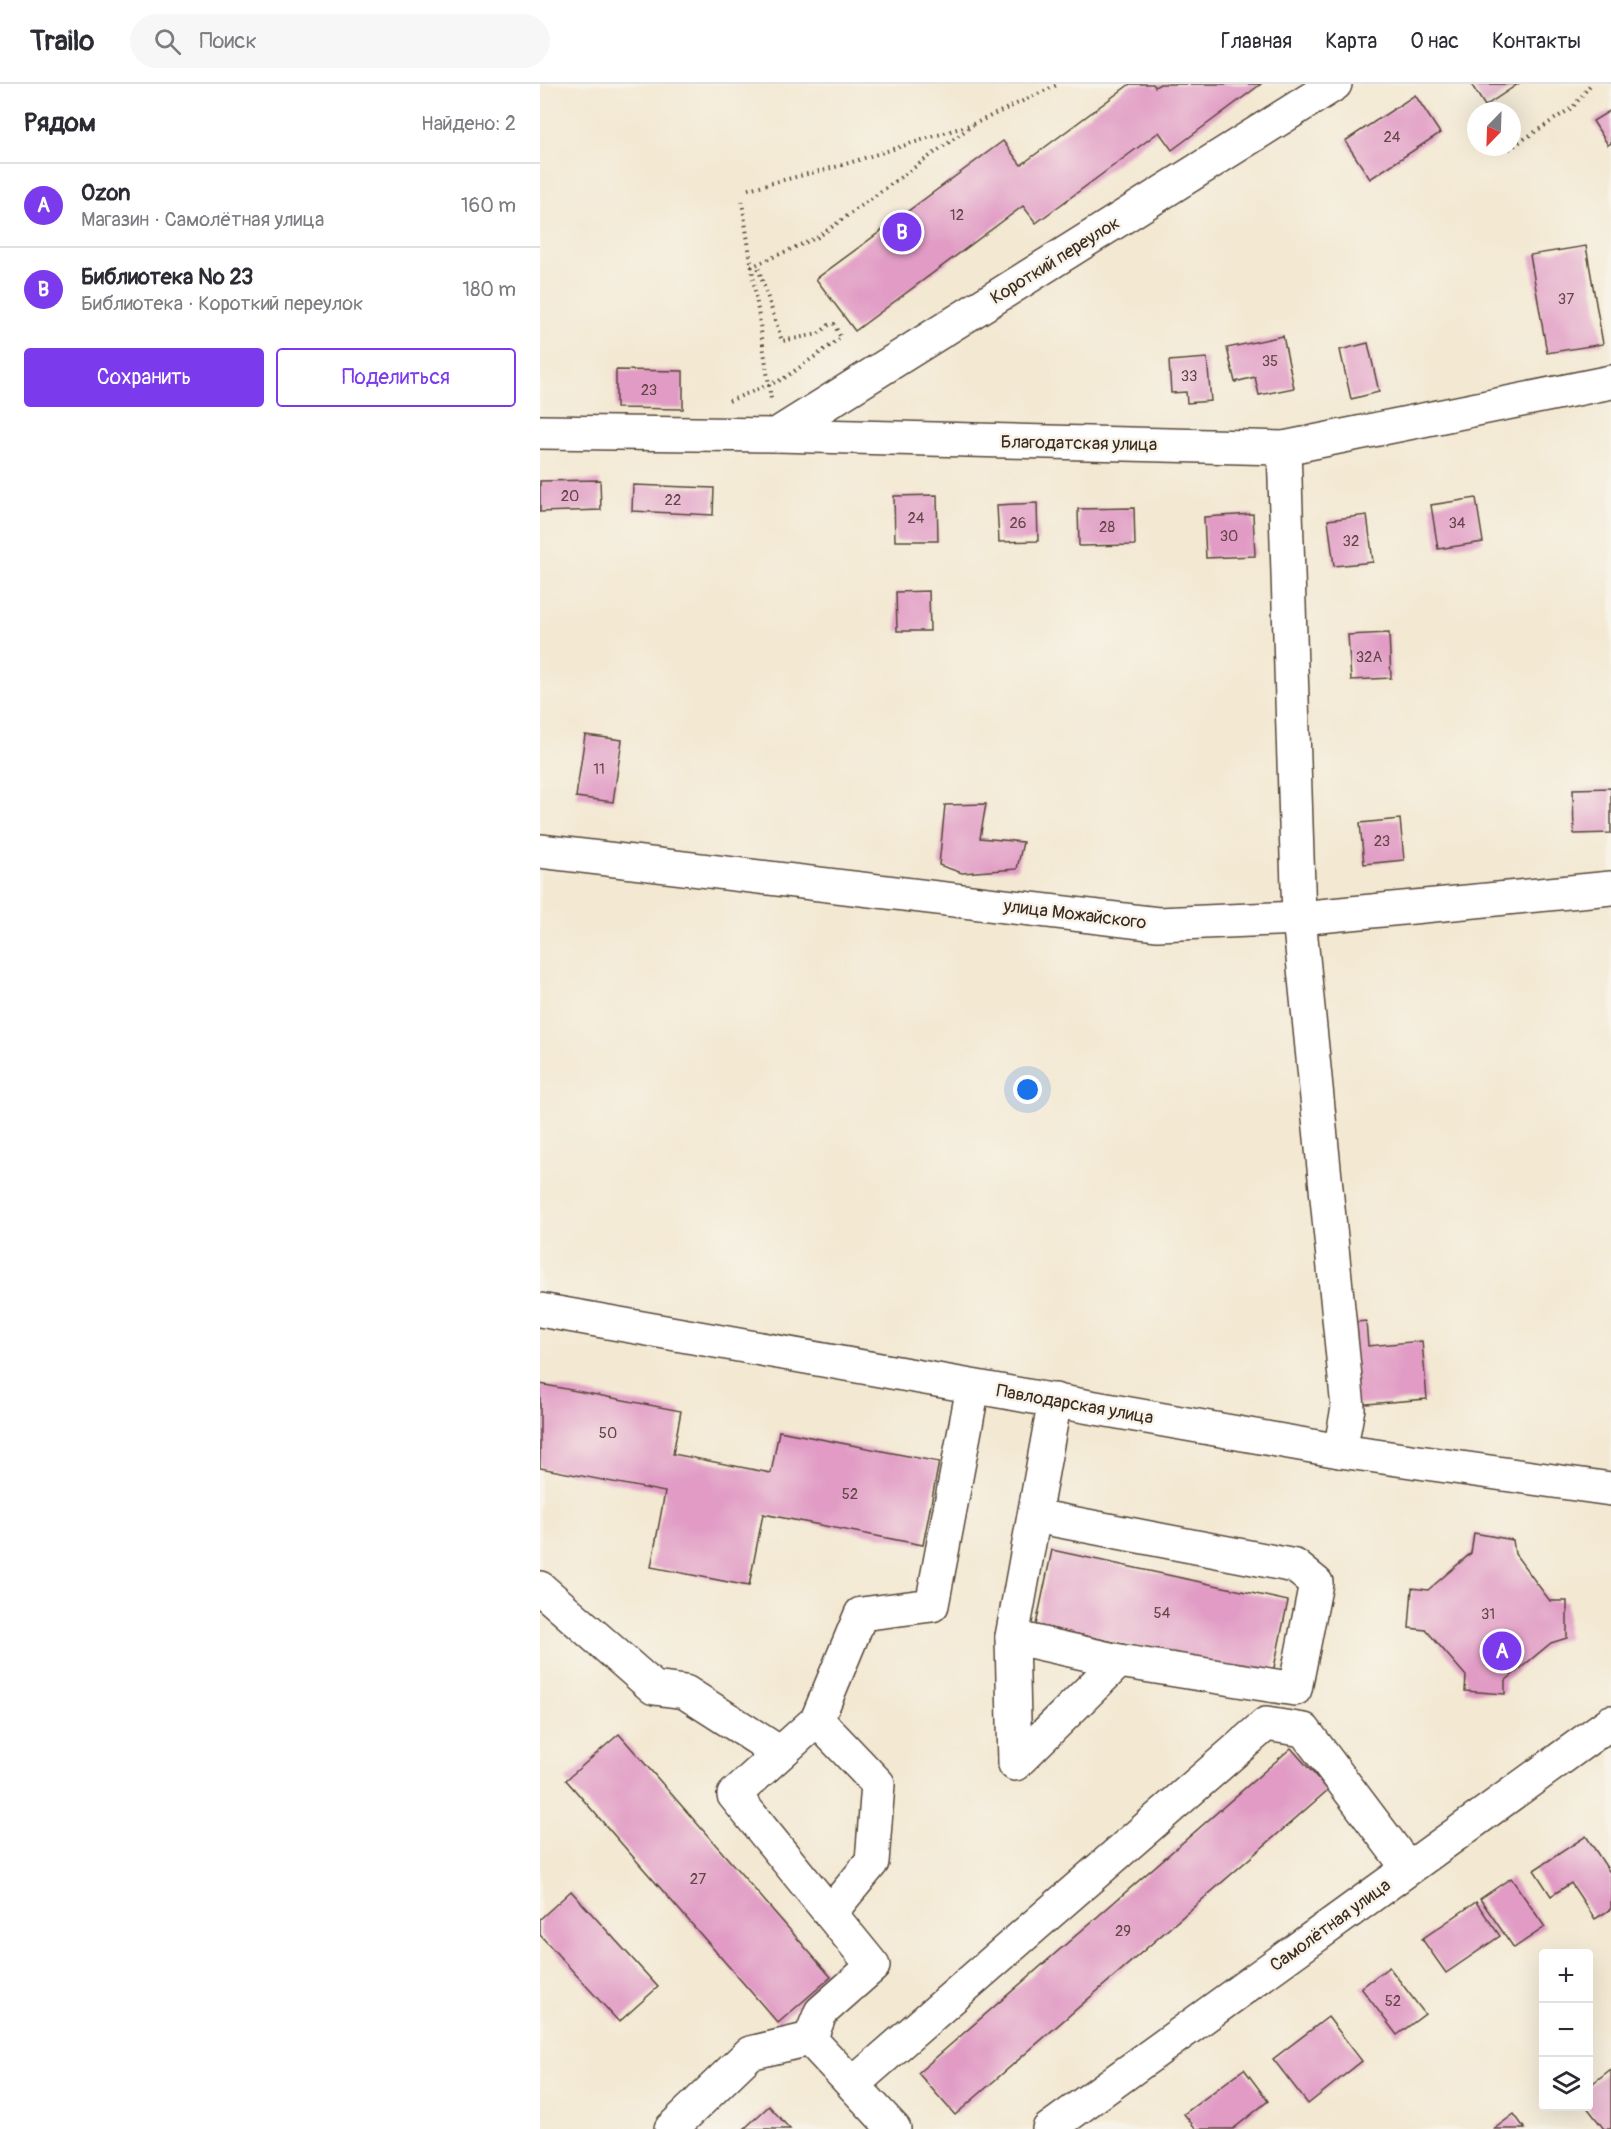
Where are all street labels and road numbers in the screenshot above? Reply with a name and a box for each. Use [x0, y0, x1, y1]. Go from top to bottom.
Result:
street label: Короткий переулок [986, 211, 1124, 310]
street label: Благодатская улица [1000, 431, 1157, 456]
street label: улица Можайского [1001, 894, 1148, 935]
street label: Павлодарская улица [995, 1379, 1155, 1430]
street label: Самолётная улица [1265, 1874, 1395, 1977]

